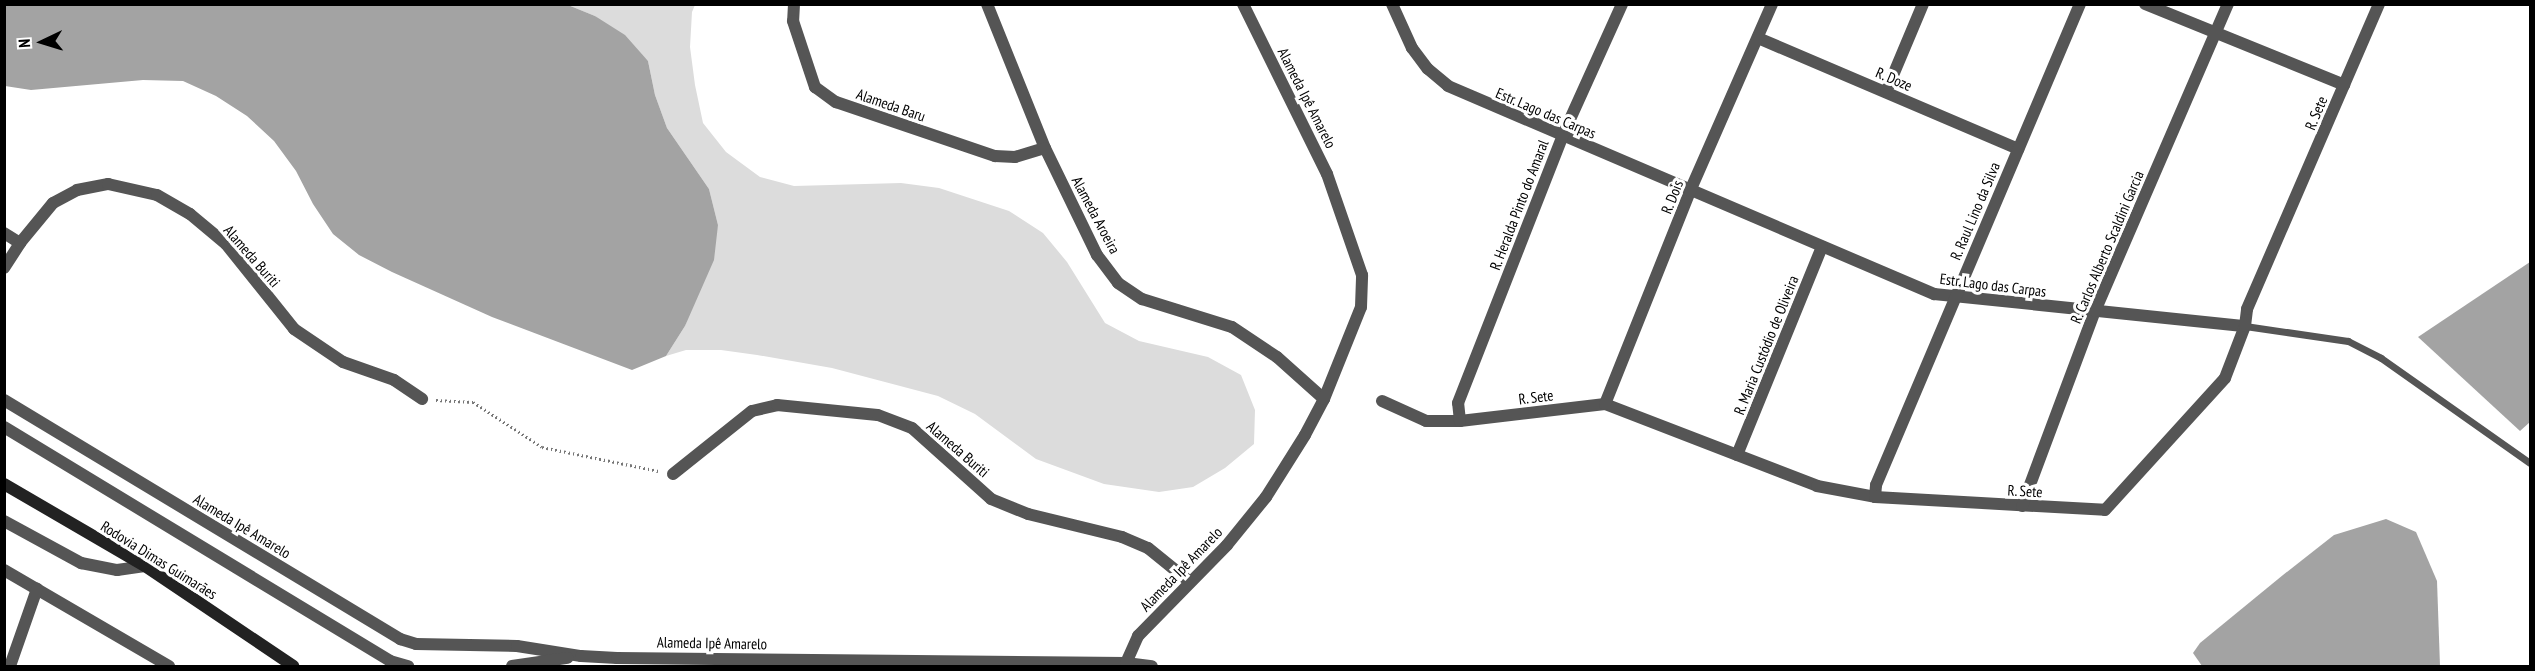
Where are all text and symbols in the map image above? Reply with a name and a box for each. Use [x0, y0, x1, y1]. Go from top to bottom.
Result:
north arrow [12, 12, 72, 72]
text: N [14, 38, 34, 48]
street label: Alameda Ipê Amarelo [1274, 45, 1340, 151]
street label: R. Doze [1873, 63, 1915, 95]
street label: Estr. Lago das Carpas [1493, 84, 1599, 142]
street label: Alameda Baru [854, 85, 928, 125]
street label: R. Sete [2301, 93, 2331, 133]
street label: R. Heralda Pinto do Amaral [1486, 137, 1552, 273]
street label: R. Raul Lino da Silva [1946, 159, 2004, 263]
street label: R. Carlos Alberto Scaldini Garcia [2066, 167, 2148, 327]
street label: Alameda Aroeira [1068, 173, 1124, 257]
street label: R. Dois [1657, 177, 1687, 217]
street label: Alameda Buriti [220, 221, 284, 291]
street label: Estr. Lago das Carpas [1938, 269, 2048, 301]
street label: R. Maria Custódio de Oliveira [1730, 272, 1802, 418]
street label: R. Sete [1517, 386, 1555, 408]
street label: Alameda Buriti [923, 417, 993, 481]
street label: R. Sete [2007, 481, 2043, 501]
street label: Alameda Ipê Amarelo [190, 490, 294, 562]
street label: Rodovia Dimas Guimarães [98, 517, 220, 603]
street label: Alameda Ipê Amarelo [1136, 523, 1226, 615]
street label: Alameda Ipê Amarelo [656, 633, 768, 653]

